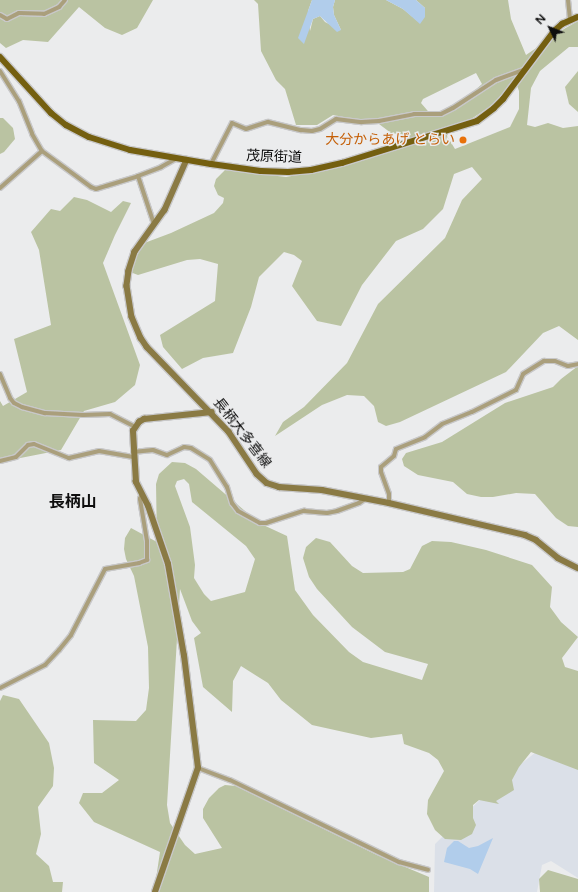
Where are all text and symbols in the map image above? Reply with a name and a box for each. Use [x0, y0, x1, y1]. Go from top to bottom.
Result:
north arrow [530, 8, 570, 48]
text: N [533, 12, 549, 27]
place label: 大分からあげ とらい [325, 132, 455, 148]
marker: 大分からあげ とらい [458, 135, 468, 145]
street label: 茂原街道 [246, 148, 302, 166]
street label: 長柄大多喜線 [210, 395, 274, 471]
district label: 長柄山 [49, 492, 97, 512]

